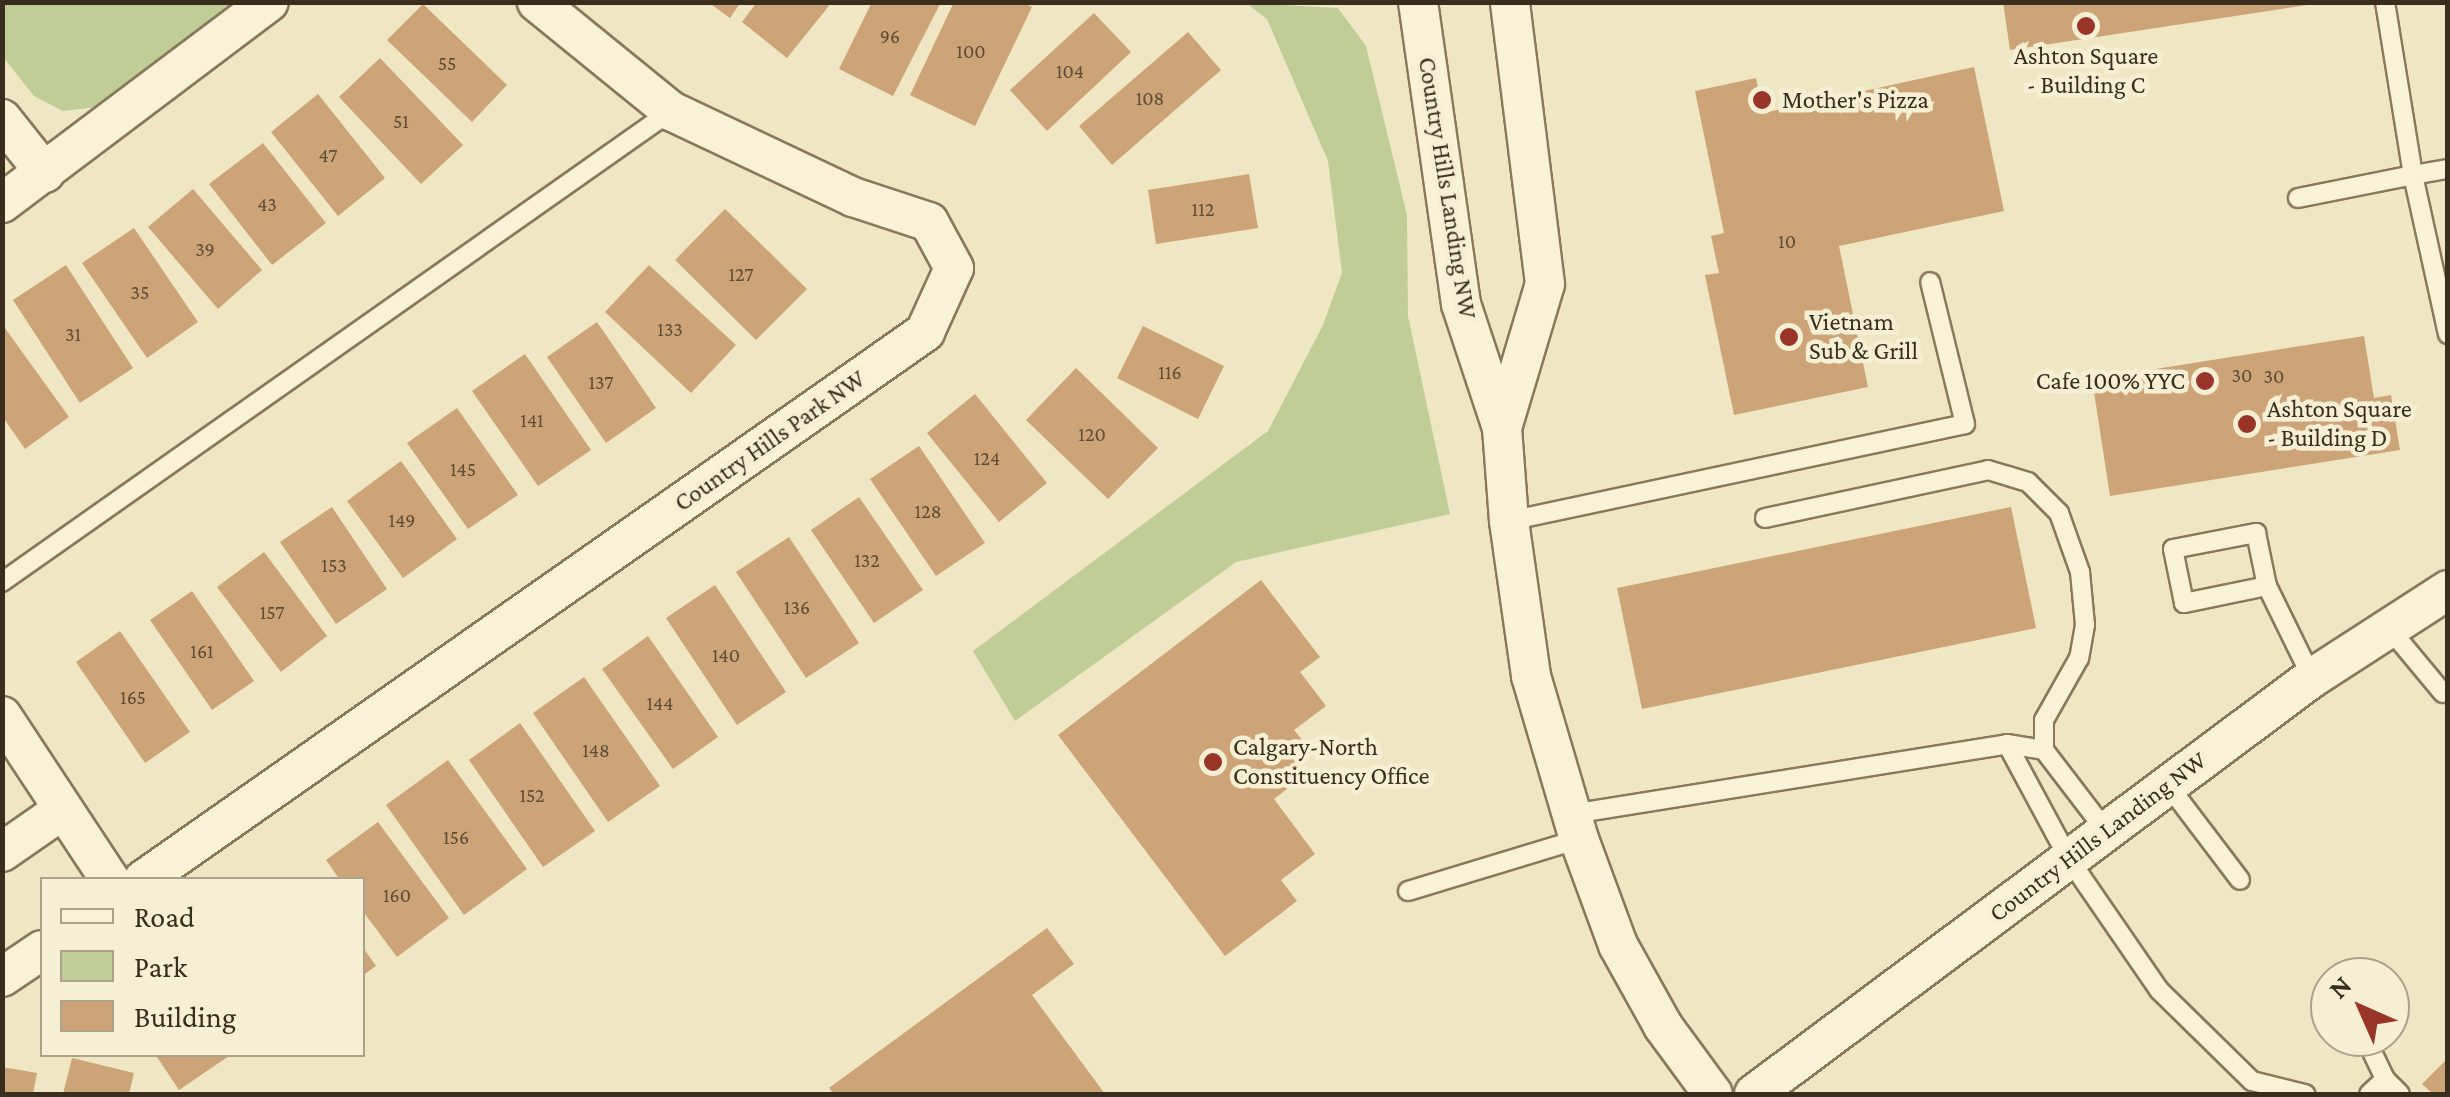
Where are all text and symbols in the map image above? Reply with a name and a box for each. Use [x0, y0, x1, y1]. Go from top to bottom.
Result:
marker: Ashton Square - Building C [2075, 15, 2097, 37]
house number: 96 [880, 24, 900, 48]
house number: 100 [956, 39, 986, 63]
place label: Ashton Square - Building C [2014, 42, 2158, 101]
house number: 55 [438, 51, 456, 75]
street label: Country Hills Landing NW [1411, 55, 1483, 321]
house number: 104 [1056, 59, 1084, 83]
place label: Mother's Pizza [1782, 85, 1929, 115]
house number: 108 [1136, 86, 1164, 110]
marker: Mother's Pizza [1751, 89, 1773, 111]
house number: 51 [393, 109, 409, 133]
house number: 47 [319, 143, 337, 167]
house number: 43 [257, 192, 277, 216]
house number: 112 [1192, 197, 1214, 221]
house number: 10 [1778, 229, 1796, 253]
house number: 39 [195, 237, 215, 261]
house number: 127 [728, 262, 754, 286]
house number: 35 [131, 280, 149, 304]
place label: Vietnam Sub & Grill [1809, 308, 1918, 367]
house number: 133 [657, 317, 683, 341]
house number: 31 [65, 322, 81, 346]
marker: Vietnam Sub & Grill [1778, 326, 1800, 348]
house number: 116 [1158, 360, 1182, 384]
house number: 30 [2232, 363, 2252, 387]
street label: Country Hills Park NW [669, 364, 871, 518]
house number: 30 [2264, 364, 2284, 388]
place label: Cafe 100% YYC [2036, 366, 2185, 396]
house number: 137 [588, 370, 614, 394]
marker: Cafe 100% YYC [2194, 370, 2216, 392]
place label: Ashton Square - Building D [2267, 395, 2412, 454]
house number: 141 [520, 408, 544, 432]
marker: Ashton Square - Building D [2236, 413, 2258, 435]
house number: 120 [1078, 422, 1106, 446]
house number: 124 [974, 446, 1000, 470]
house number: 145 [450, 457, 476, 481]
house number: 128 [915, 499, 941, 523]
house number: 149 [389, 508, 415, 532]
house number: 132 [854, 548, 880, 572]
house number: 153 [321, 553, 347, 577]
house number: 136 [784, 595, 810, 619]
house number: 157 [260, 600, 284, 624]
house number: 161 [190, 639, 214, 663]
house number: 140 [712, 643, 740, 667]
house number: 165 [120, 685, 146, 709]
house number: 144 [646, 691, 674, 715]
place label: Calgary-North Constituency Office [1233, 733, 1429, 792]
house number: 148 [582, 738, 610, 762]
street label: Country Hills Landing NW [1983, 745, 2213, 929]
marker: Calgary-North Constituency Office [1202, 751, 1224, 773]
house number: 152 [519, 783, 545, 807]
house number: 156 [443, 825, 469, 849]
legend [40, 877, 365, 1057]
house number: 160 [383, 883, 411, 907]
text: Road [134, 900, 195, 933]
text: Park [134, 950, 187, 983]
north arrow [2310, 957, 2410, 1057]
text: N [2322, 969, 2358, 1005]
text: Building [134, 1000, 236, 1033]

